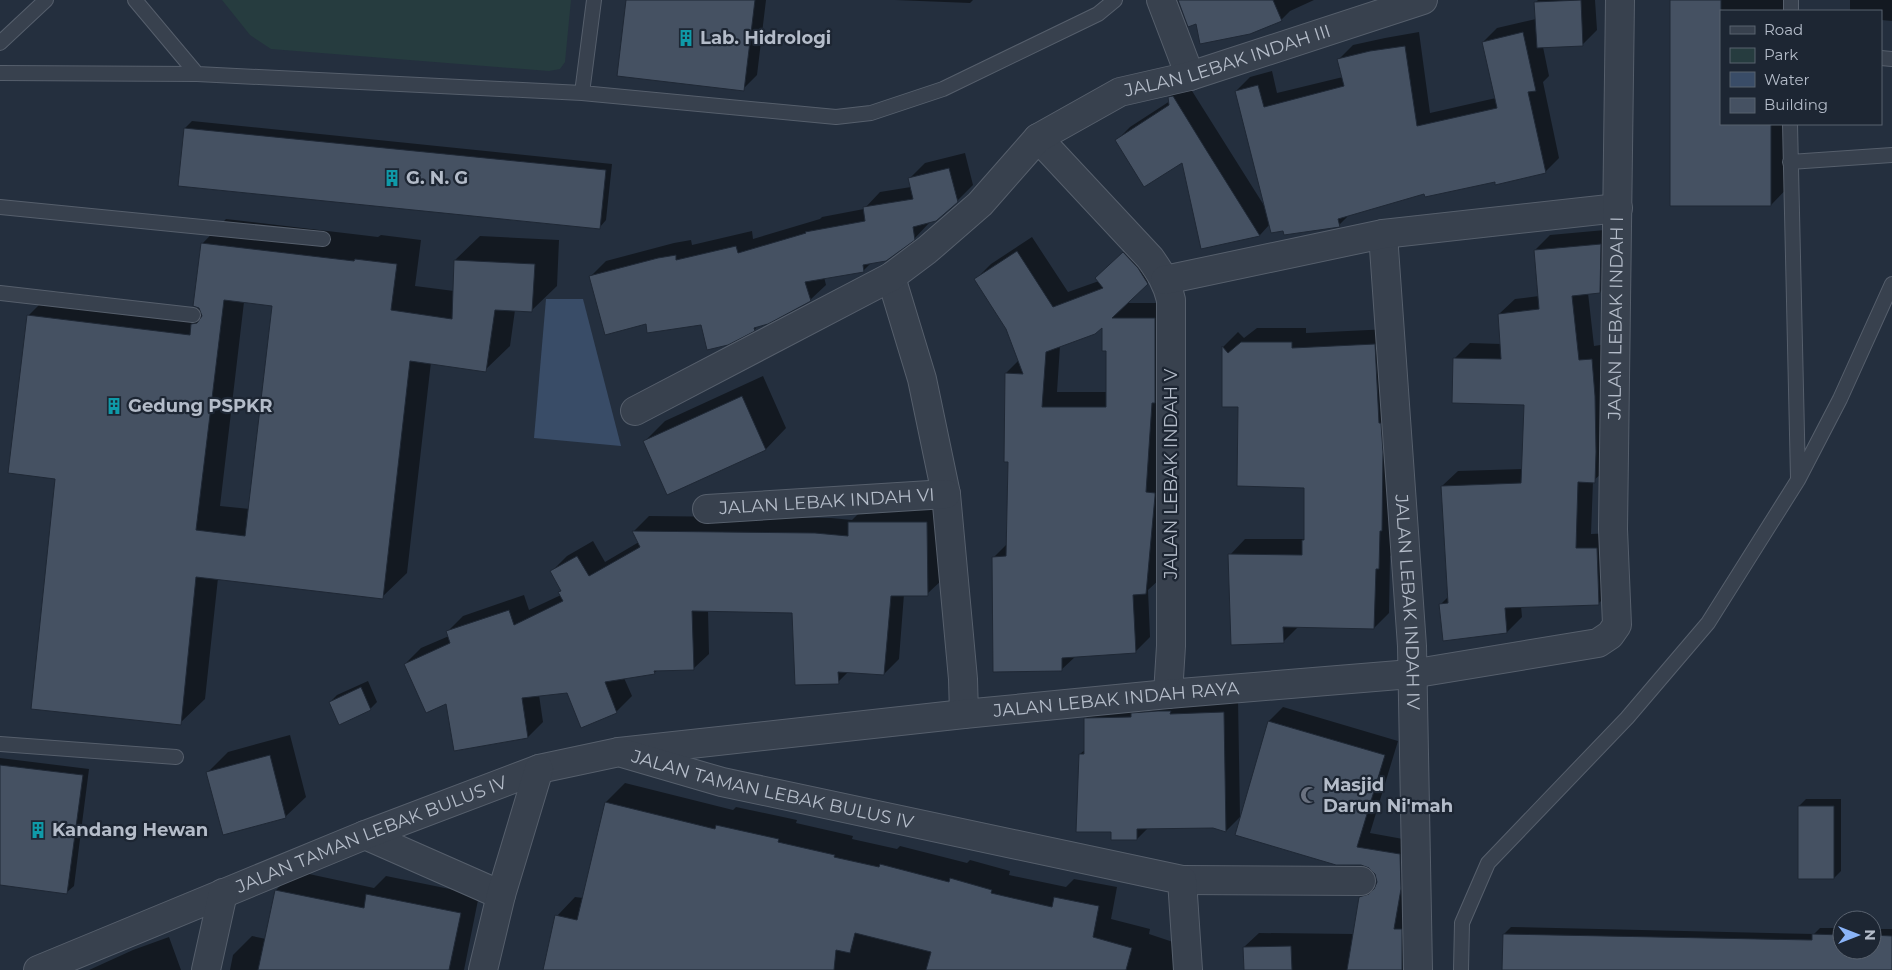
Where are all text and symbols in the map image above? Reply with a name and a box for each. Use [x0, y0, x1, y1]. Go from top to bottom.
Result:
legend [1720, 10, 1882, 125]
street label: JALAN LEBAK INDAH III [1121, 20, 1334, 102]
text: Road [1764, 20, 1803, 39]
place label: Lab. Hidrologi [700, 27, 831, 49]
building icon: Lab. Hidrologi [676, 28, 696, 48]
text: Park [1764, 45, 1798, 64]
text: Water [1764, 70, 1810, 89]
text: Building [1764, 95, 1828, 114]
place label: G. N. G [406, 167, 468, 189]
building icon: G. N. G [382, 168, 402, 188]
street label: JALAN LEBAK INDAH I [1603, 216, 1628, 421]
street label: JALAN LEBAK INDAH V [1160, 368, 1182, 580]
place label: Gedung PSPKR [128, 395, 272, 417]
building icon: Gedung PSPKR [104, 396, 124, 416]
street label: JALAN LEBAK INDAH VI [717, 484, 935, 519]
street label: JALAN LEBAK INDAH IV [1390, 493, 1424, 711]
street label: JALAN LEBAK INDAH RAYA [991, 677, 1240, 722]
street label: JALAN TAMAN LEBAK BULUS IV [628, 745, 916, 834]
street label: JALAN TAMAN LEBAK BULUS IV [232, 771, 510, 898]
place label: Masjid Darun Ni'mah [1323, 774, 1453, 817]
mosque icon: Masjid Darun Ni'mah [1299, 785, 1319, 805]
place label: Kandang Hewan [52, 819, 208, 841]
building icon: Kandang Hewan [28, 820, 48, 840]
north arrow [1832, 910, 1882, 960]
text: N [1861, 929, 1879, 941]

